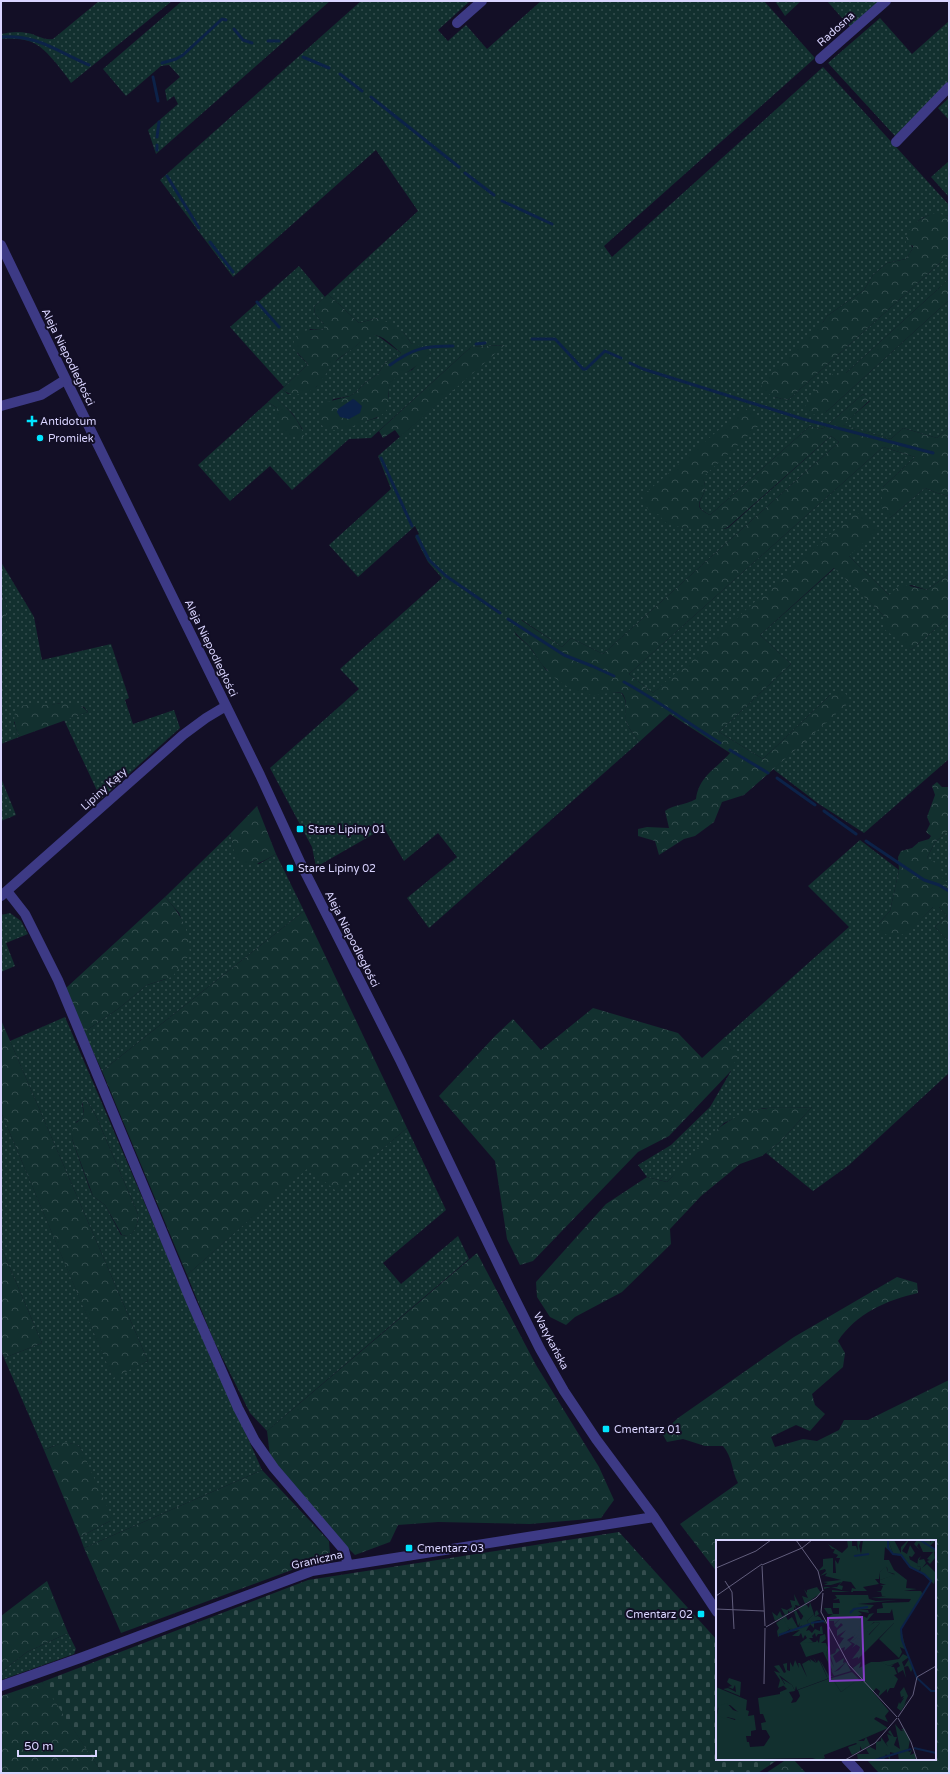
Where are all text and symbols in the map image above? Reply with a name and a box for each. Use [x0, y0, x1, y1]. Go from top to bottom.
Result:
street label: Radosna [815, 9, 857, 49]
street label: Aleja Niepodległości [39, 306, 97, 408]
place label: Antidotum [40, 415, 96, 428]
marker: Antidotum [27, 416, 37, 426]
place label: Promilek [48, 432, 94, 445]
marker: Promilek [35, 433, 45, 443]
street label: Aleja Niepodległości [182, 597, 240, 699]
street label: Lipiny Kąty [78, 765, 130, 813]
place label: Stare Lipiny 01 [308, 823, 386, 836]
marker: Stare Lipiny 01 [295, 824, 305, 834]
place label: Stare Lipiny 02 [298, 862, 376, 875]
marker: Stare Lipiny 02 [285, 863, 295, 873]
street label: Aleja Niepodległości [322, 889, 382, 989]
street label: Watykańska [530, 1310, 572, 1372]
place label: Cmentarz 01 [614, 1423, 681, 1436]
marker: Cmentarz 01 [601, 1424, 611, 1434]
inset map [716, 1540, 936, 1760]
place label: Cmentarz 03 [417, 1542, 484, 1555]
marker: Cmentarz 03 [404, 1543, 414, 1553]
street label: Graniczna [290, 1548, 344, 1572]
place label: Cmentarz 02 [626, 1608, 693, 1621]
marker: Cmentarz 02 [696, 1609, 706, 1619]
scale bar [18, 1732, 96, 1758]
text: 50 m [24, 1739, 53, 1753]

